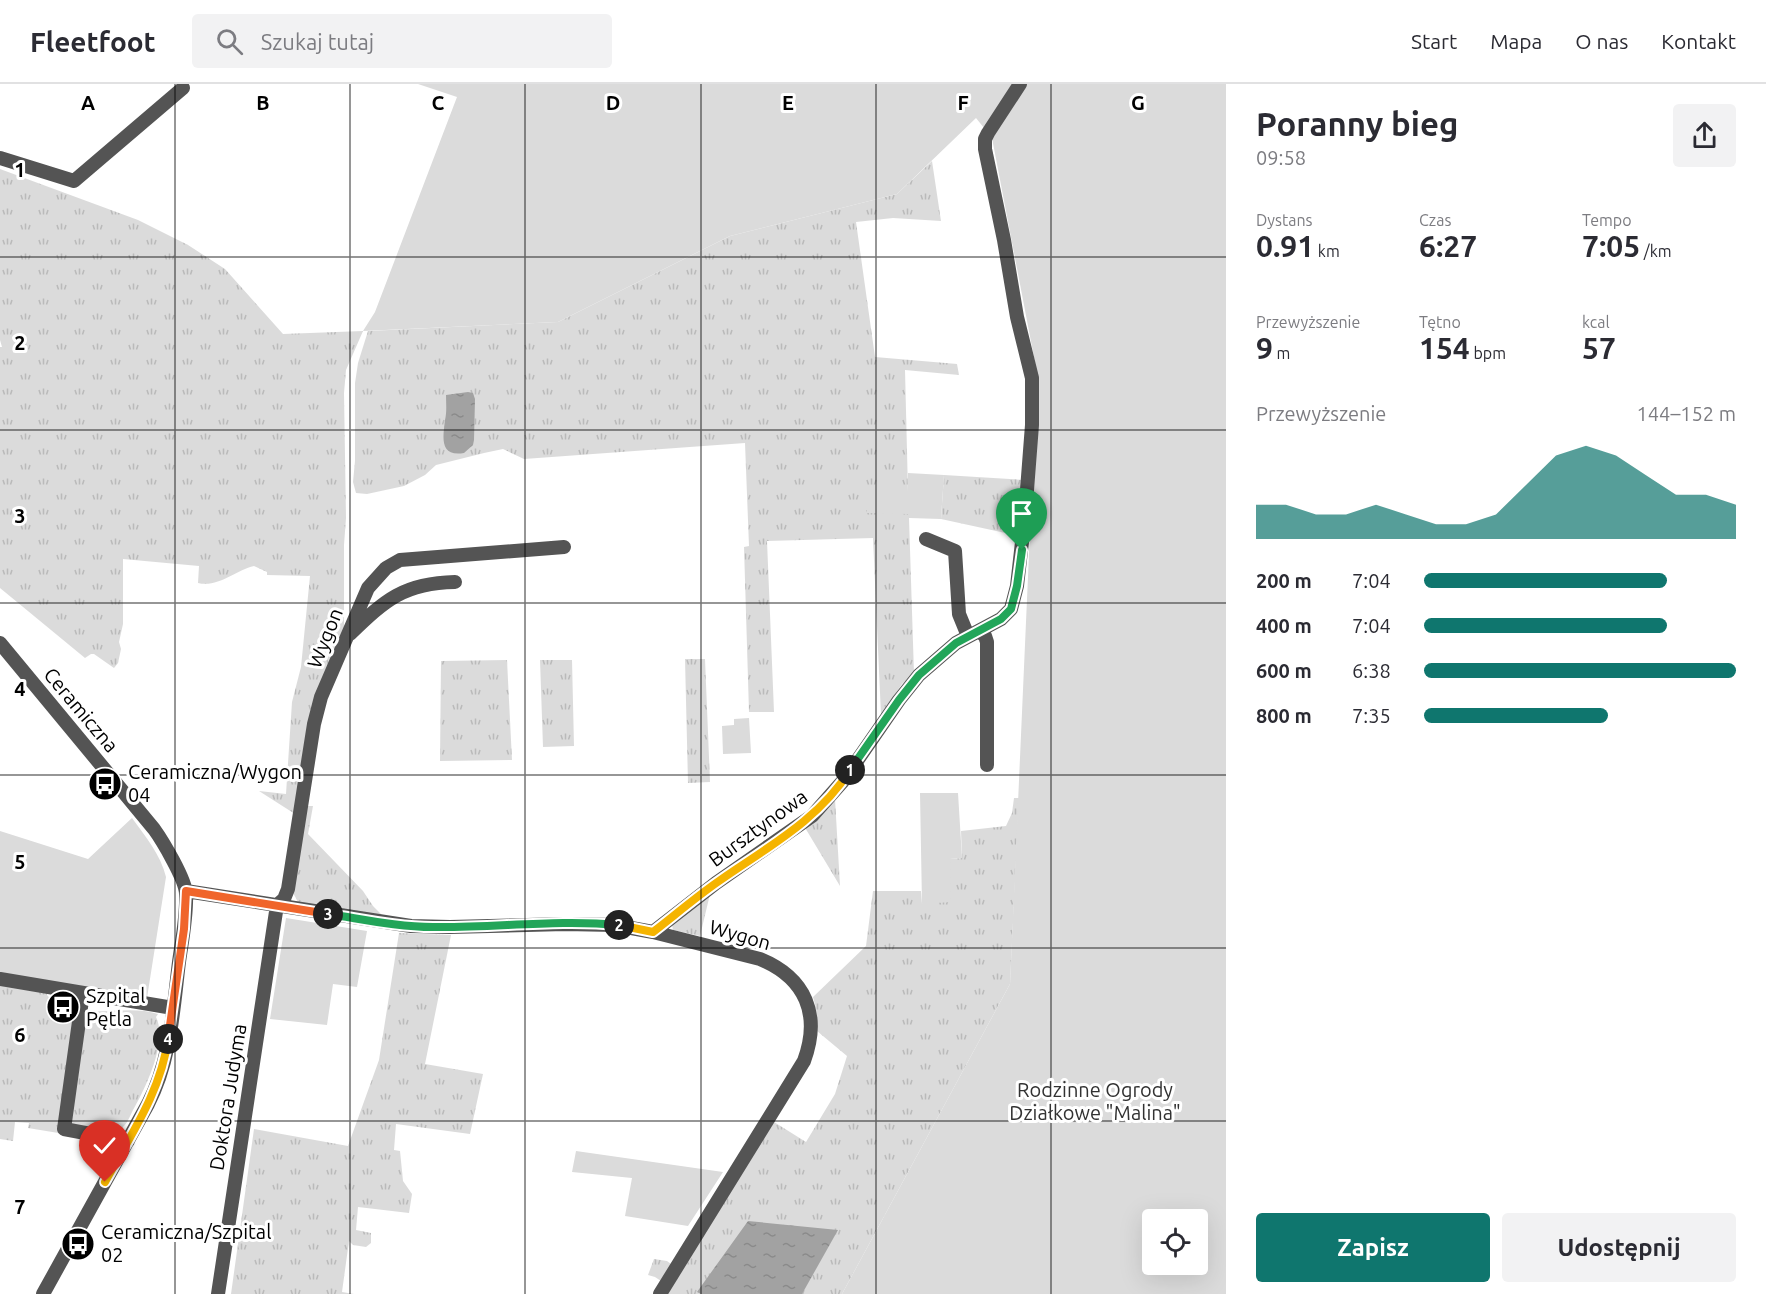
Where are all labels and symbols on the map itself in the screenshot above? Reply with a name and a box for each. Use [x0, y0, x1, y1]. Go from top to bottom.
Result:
text: A [81, 91, 95, 114]
text: B [256, 91, 270, 114]
text: C [432, 91, 445, 114]
text: D [606, 91, 620, 114]
text: E [782, 91, 794, 114]
text: F [957, 91, 969, 114]
text: G [1131, 91, 1145, 114]
text: 1 [14, 158, 26, 181]
text: 2 [14, 331, 26, 354]
pin [996, 488, 1047, 550]
text: 3 [14, 504, 26, 527]
street label: Wygon [302, 604, 347, 671]
street label: Ceramiczna [39, 663, 123, 757]
text: 4 [14, 677, 26, 700]
pin: 1 [835, 755, 865, 785]
place label: Ceramiczna/Wygon 04 [128, 760, 302, 806]
bus stop icon: Ceramiczna/Wygon 04 [87, 766, 123, 802]
street label: Bursztynowa [704, 784, 811, 871]
text: 5 [14, 850, 26, 873]
pin: 3 [313, 899, 343, 929]
pin: 2 [604, 910, 634, 940]
street label: Wygon [707, 915, 773, 954]
place label: Szpital Pętla [86, 984, 146, 1030]
bus stop icon: Szpital Pętla [45, 989, 81, 1025]
street label: Doktora Judyma [205, 1022, 250, 1172]
text: 6 [14, 1023, 26, 1046]
pin: 4 [153, 1024, 183, 1054]
park label: Rodzinne Ogrody Działkowe "Malina" [1009, 1078, 1181, 1124]
pin [79, 1120, 130, 1182]
text: 7 [14, 1195, 26, 1218]
place label: Ceramiczna/Szpital 02 [101, 1220, 271, 1266]
bus stop icon: Ceramiczna/Szpital 02 [60, 1226, 96, 1262]

